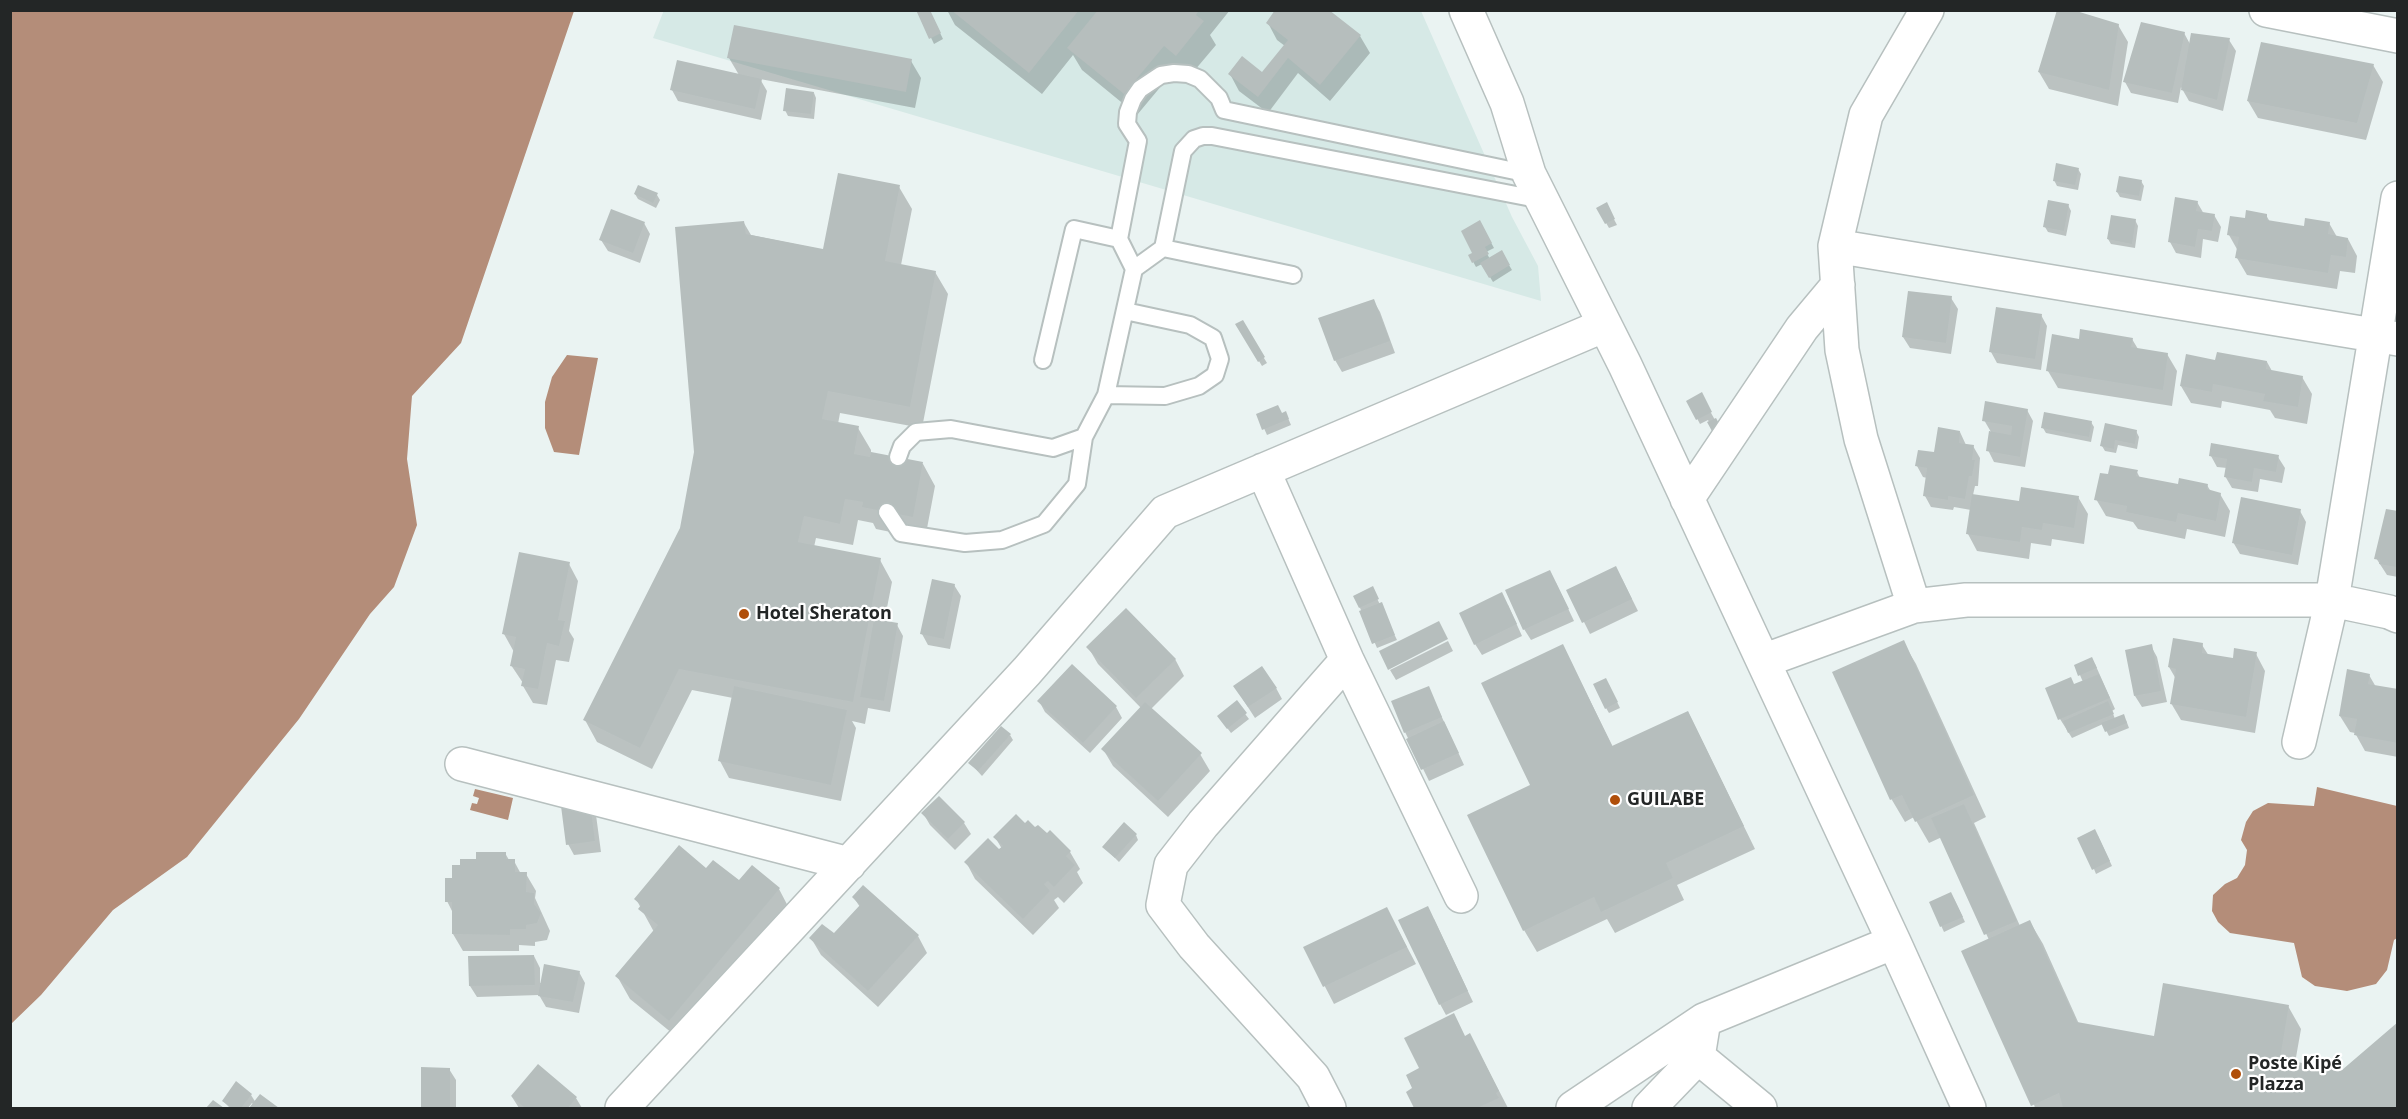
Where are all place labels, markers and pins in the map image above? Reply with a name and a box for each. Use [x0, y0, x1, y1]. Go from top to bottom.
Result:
place label: Hotel Sheraton [756, 603, 892, 625]
marker: Hotel Sheraton [737, 607, 751, 621]
place label: GUILABE [1627, 789, 1704, 811]
marker: GUILABE [1608, 793, 1622, 807]
place label: Poste Kipé Plazza [2248, 1053, 2342, 1096]
marker: Poste Kipé Plazza [2229, 1067, 2243, 1081]

